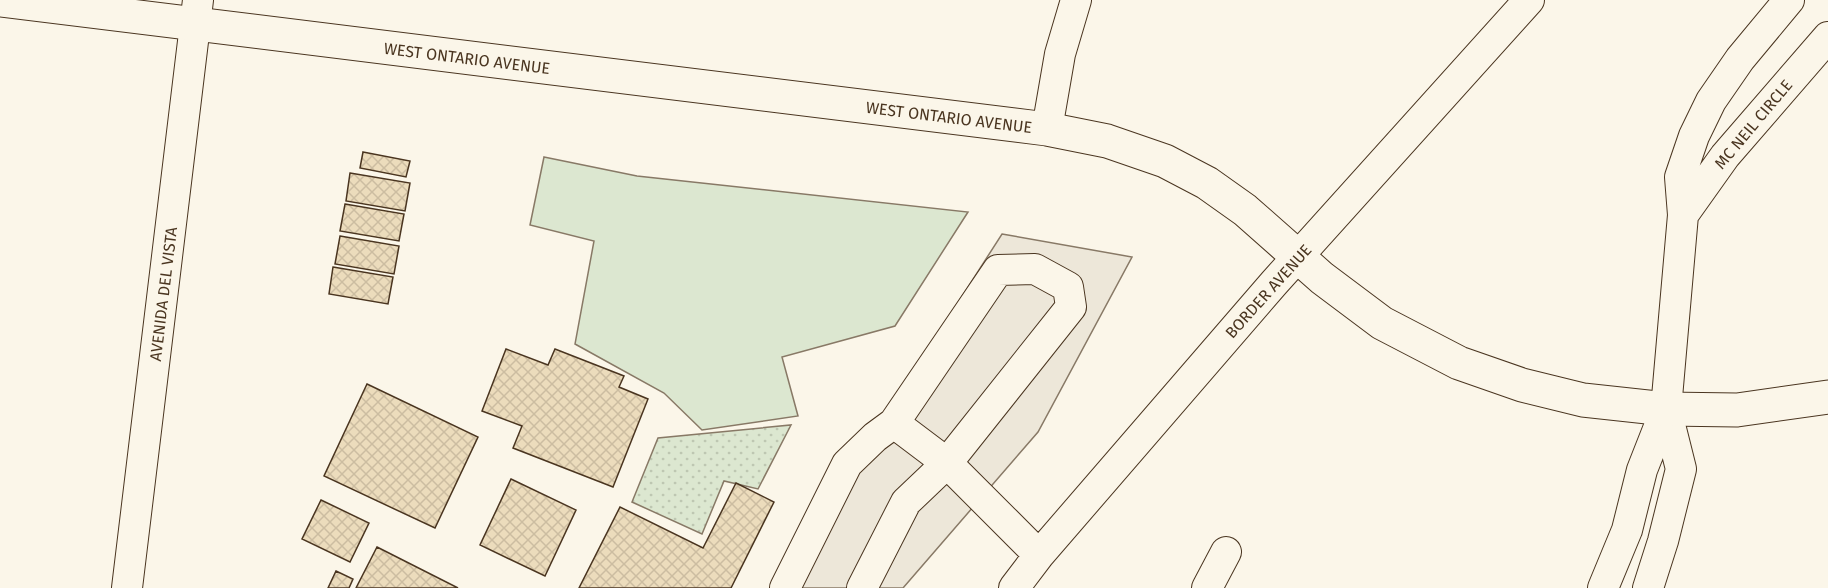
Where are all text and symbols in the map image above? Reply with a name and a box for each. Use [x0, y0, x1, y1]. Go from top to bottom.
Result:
street label: WEST ONTARIO AVENUE [383, 39, 551, 78]
street label: MC NEIL CIRCLE [1711, 76, 1796, 173]
street label: WEST ONTARIO AVENUE [865, 98, 1033, 137]
street label: AVENIDA DEL VISTA [146, 225, 181, 362]
street label: BORDER AVENUE [1221, 240, 1315, 342]

